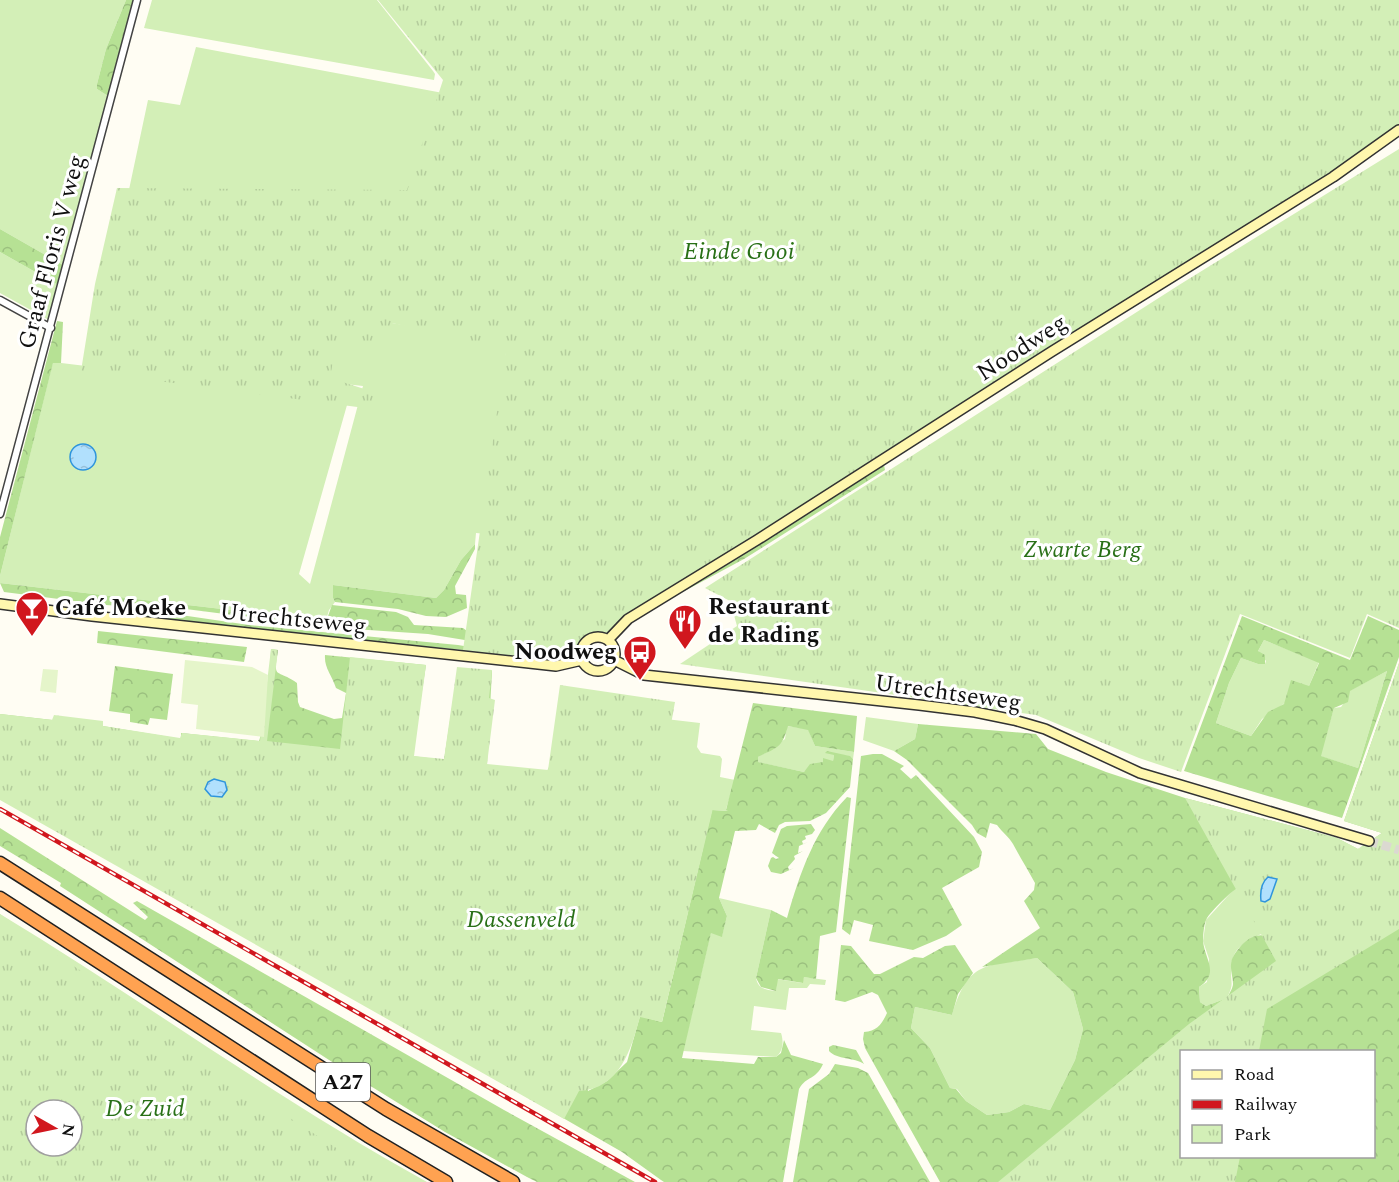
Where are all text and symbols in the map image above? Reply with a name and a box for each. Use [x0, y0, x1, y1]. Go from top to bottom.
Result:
street label: Graaf Floris V weg [9, 151, 95, 353]
park label: Einde Gooi [683, 234, 795, 270]
street label: Noodweg [970, 305, 1074, 391]
park label: Zwarte Berg [1023, 532, 1142, 568]
place label: Restaurant de Rading [708, 589, 830, 653]
bar icon: Café Moeke [14, 590, 50, 637]
place label: Café Moeke [55, 590, 186, 626]
street label: Utrechtseweg [218, 593, 368, 645]
restaurant icon: Restaurant de Rading [667, 603, 703, 650]
place label: Noodweg [514, 634, 617, 670]
bus stop icon: Noodweg [622, 634, 658, 681]
street label: Utrechtseweg [872, 665, 1024, 721]
park label: Dassenveld [466, 902, 576, 938]
legend [1180, 1050, 1375, 1158]
text: Road [1234, 1061, 1275, 1088]
road number: A27 [316, 1063, 370, 1101]
park label: De Zuid [105, 1091, 185, 1127]
text: Railway [1234, 1091, 1298, 1118]
north arrow [24, 1098, 84, 1158]
text: Park [1234, 1121, 1271, 1148]
text: N [55, 1122, 81, 1139]

